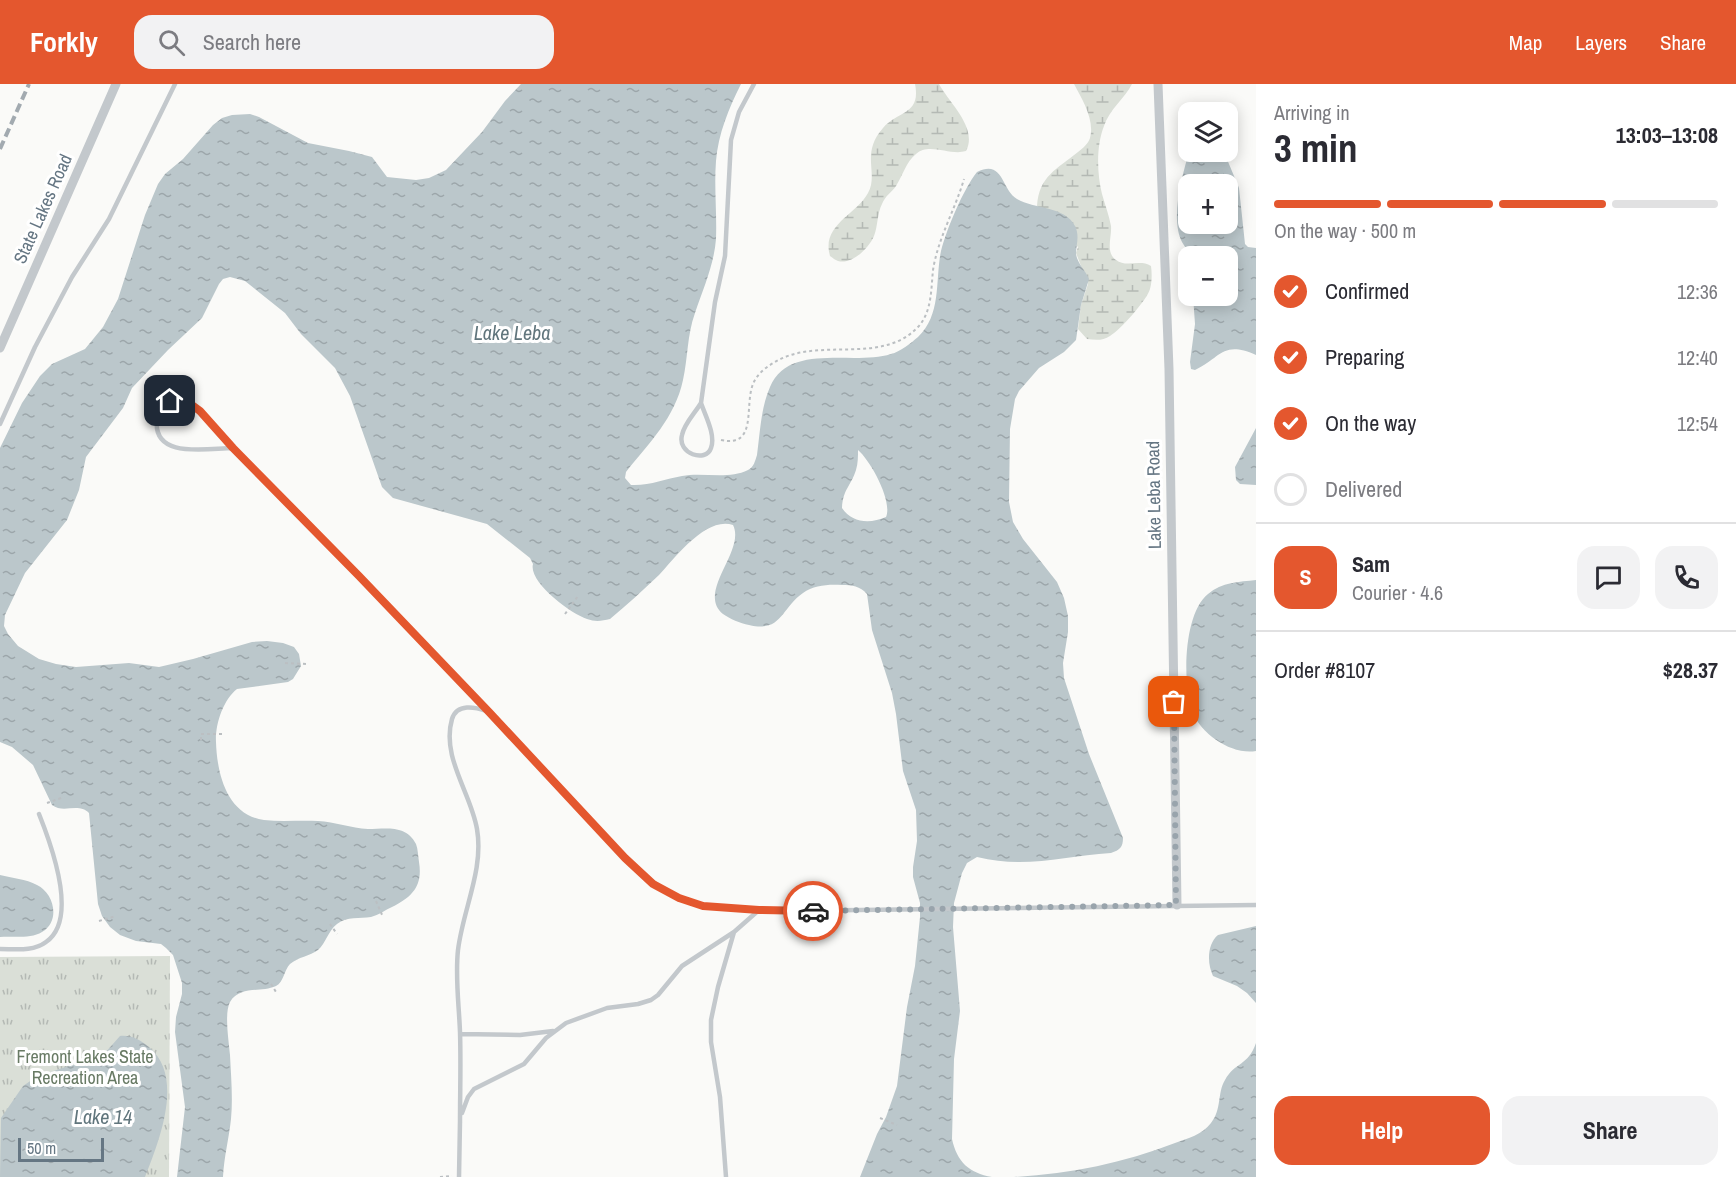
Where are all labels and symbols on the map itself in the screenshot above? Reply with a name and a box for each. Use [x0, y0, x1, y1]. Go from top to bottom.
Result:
street label: State Lakes Road [7, 150, 78, 267]
water label: Lake Leba [474, 319, 550, 346]
pin [144, 375, 195, 426]
street label: Lake Leba Road [1140, 441, 1167, 549]
pin [1148, 676, 1199, 727]
courier [783, 881, 843, 941]
park label: Fremont Lakes State Recreation Area [16, 1044, 154, 1090]
water label: Lake 14 [74, 1103, 132, 1130]
scale bar [18, 1135, 104, 1162]

